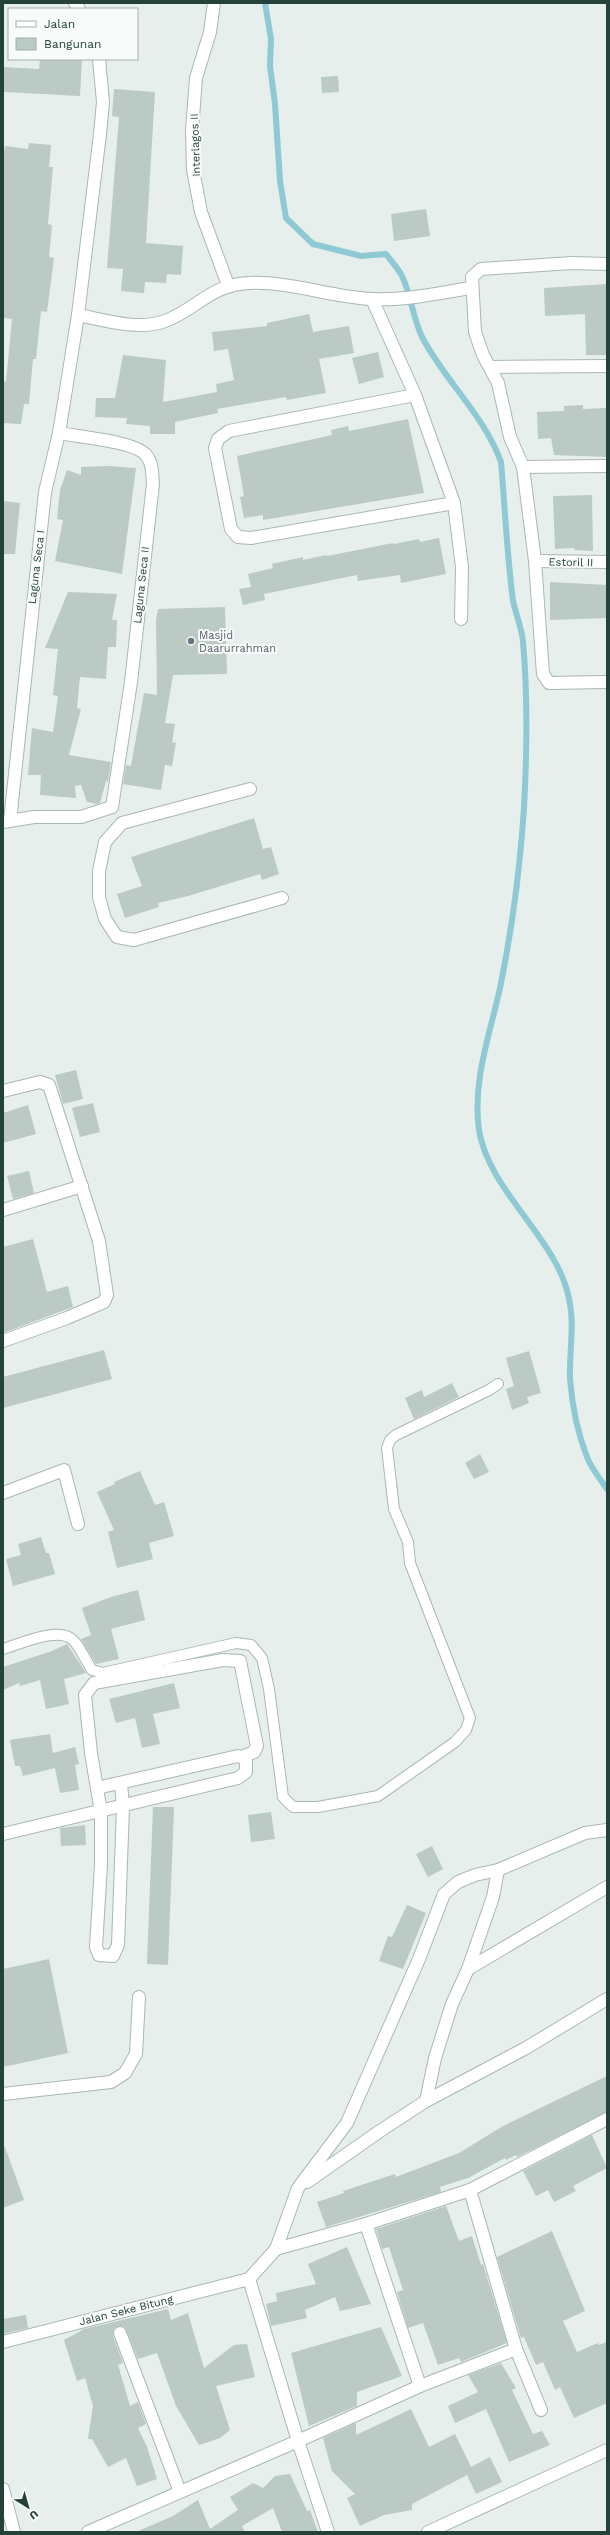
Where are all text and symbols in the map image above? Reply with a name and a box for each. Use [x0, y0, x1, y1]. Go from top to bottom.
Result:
legend [8, 8, 138, 60]
text: Jalan [44, 17, 75, 31]
text: Bangunan [44, 37, 102, 51]
street label: Interlagos II [188, 113, 203, 177]
street label: Laguna Seca I [26, 529, 47, 605]
street label: Laguna Seca II [131, 546, 152, 624]
street label: Estoril II [549, 556, 593, 569]
place label: Masjid Daarurrahman [199, 629, 276, 655]
marker: Masjid Daarurrahman [186, 636, 196, 646]
street label: Jalan Seke Bitung [78, 2293, 174, 2328]
north arrow [8, 2487, 48, 2527]
text: U [27, 2507, 41, 2522]

